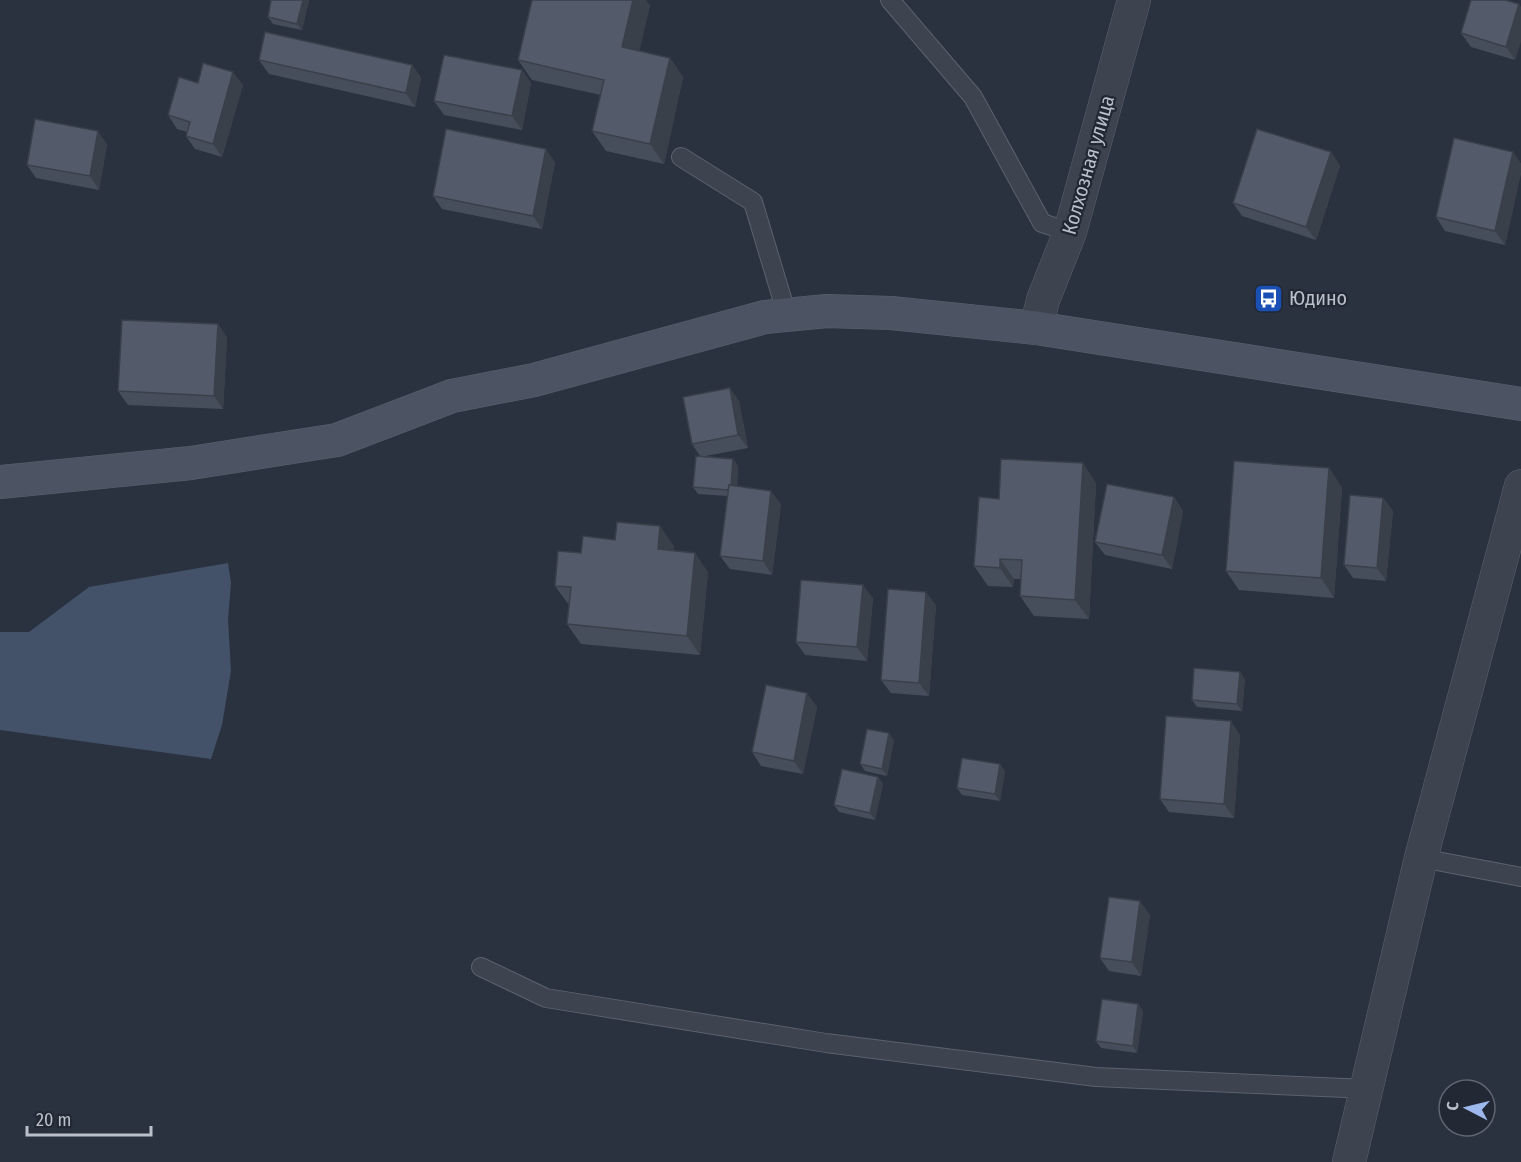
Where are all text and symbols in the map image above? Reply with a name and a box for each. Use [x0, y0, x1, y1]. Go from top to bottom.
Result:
street label: Колхозная улица [1057, 93, 1119, 237]
bus stop icon: Юдино [1252, 282, 1284, 314]
place label: Юдино [1289, 286, 1347, 310]
north arrow [1437, 1078, 1497, 1138]
scale bar [27, 1099, 152, 1137]
text: С [1443, 1100, 1463, 1112]
text: 20 m [36, 1109, 71, 1131]

